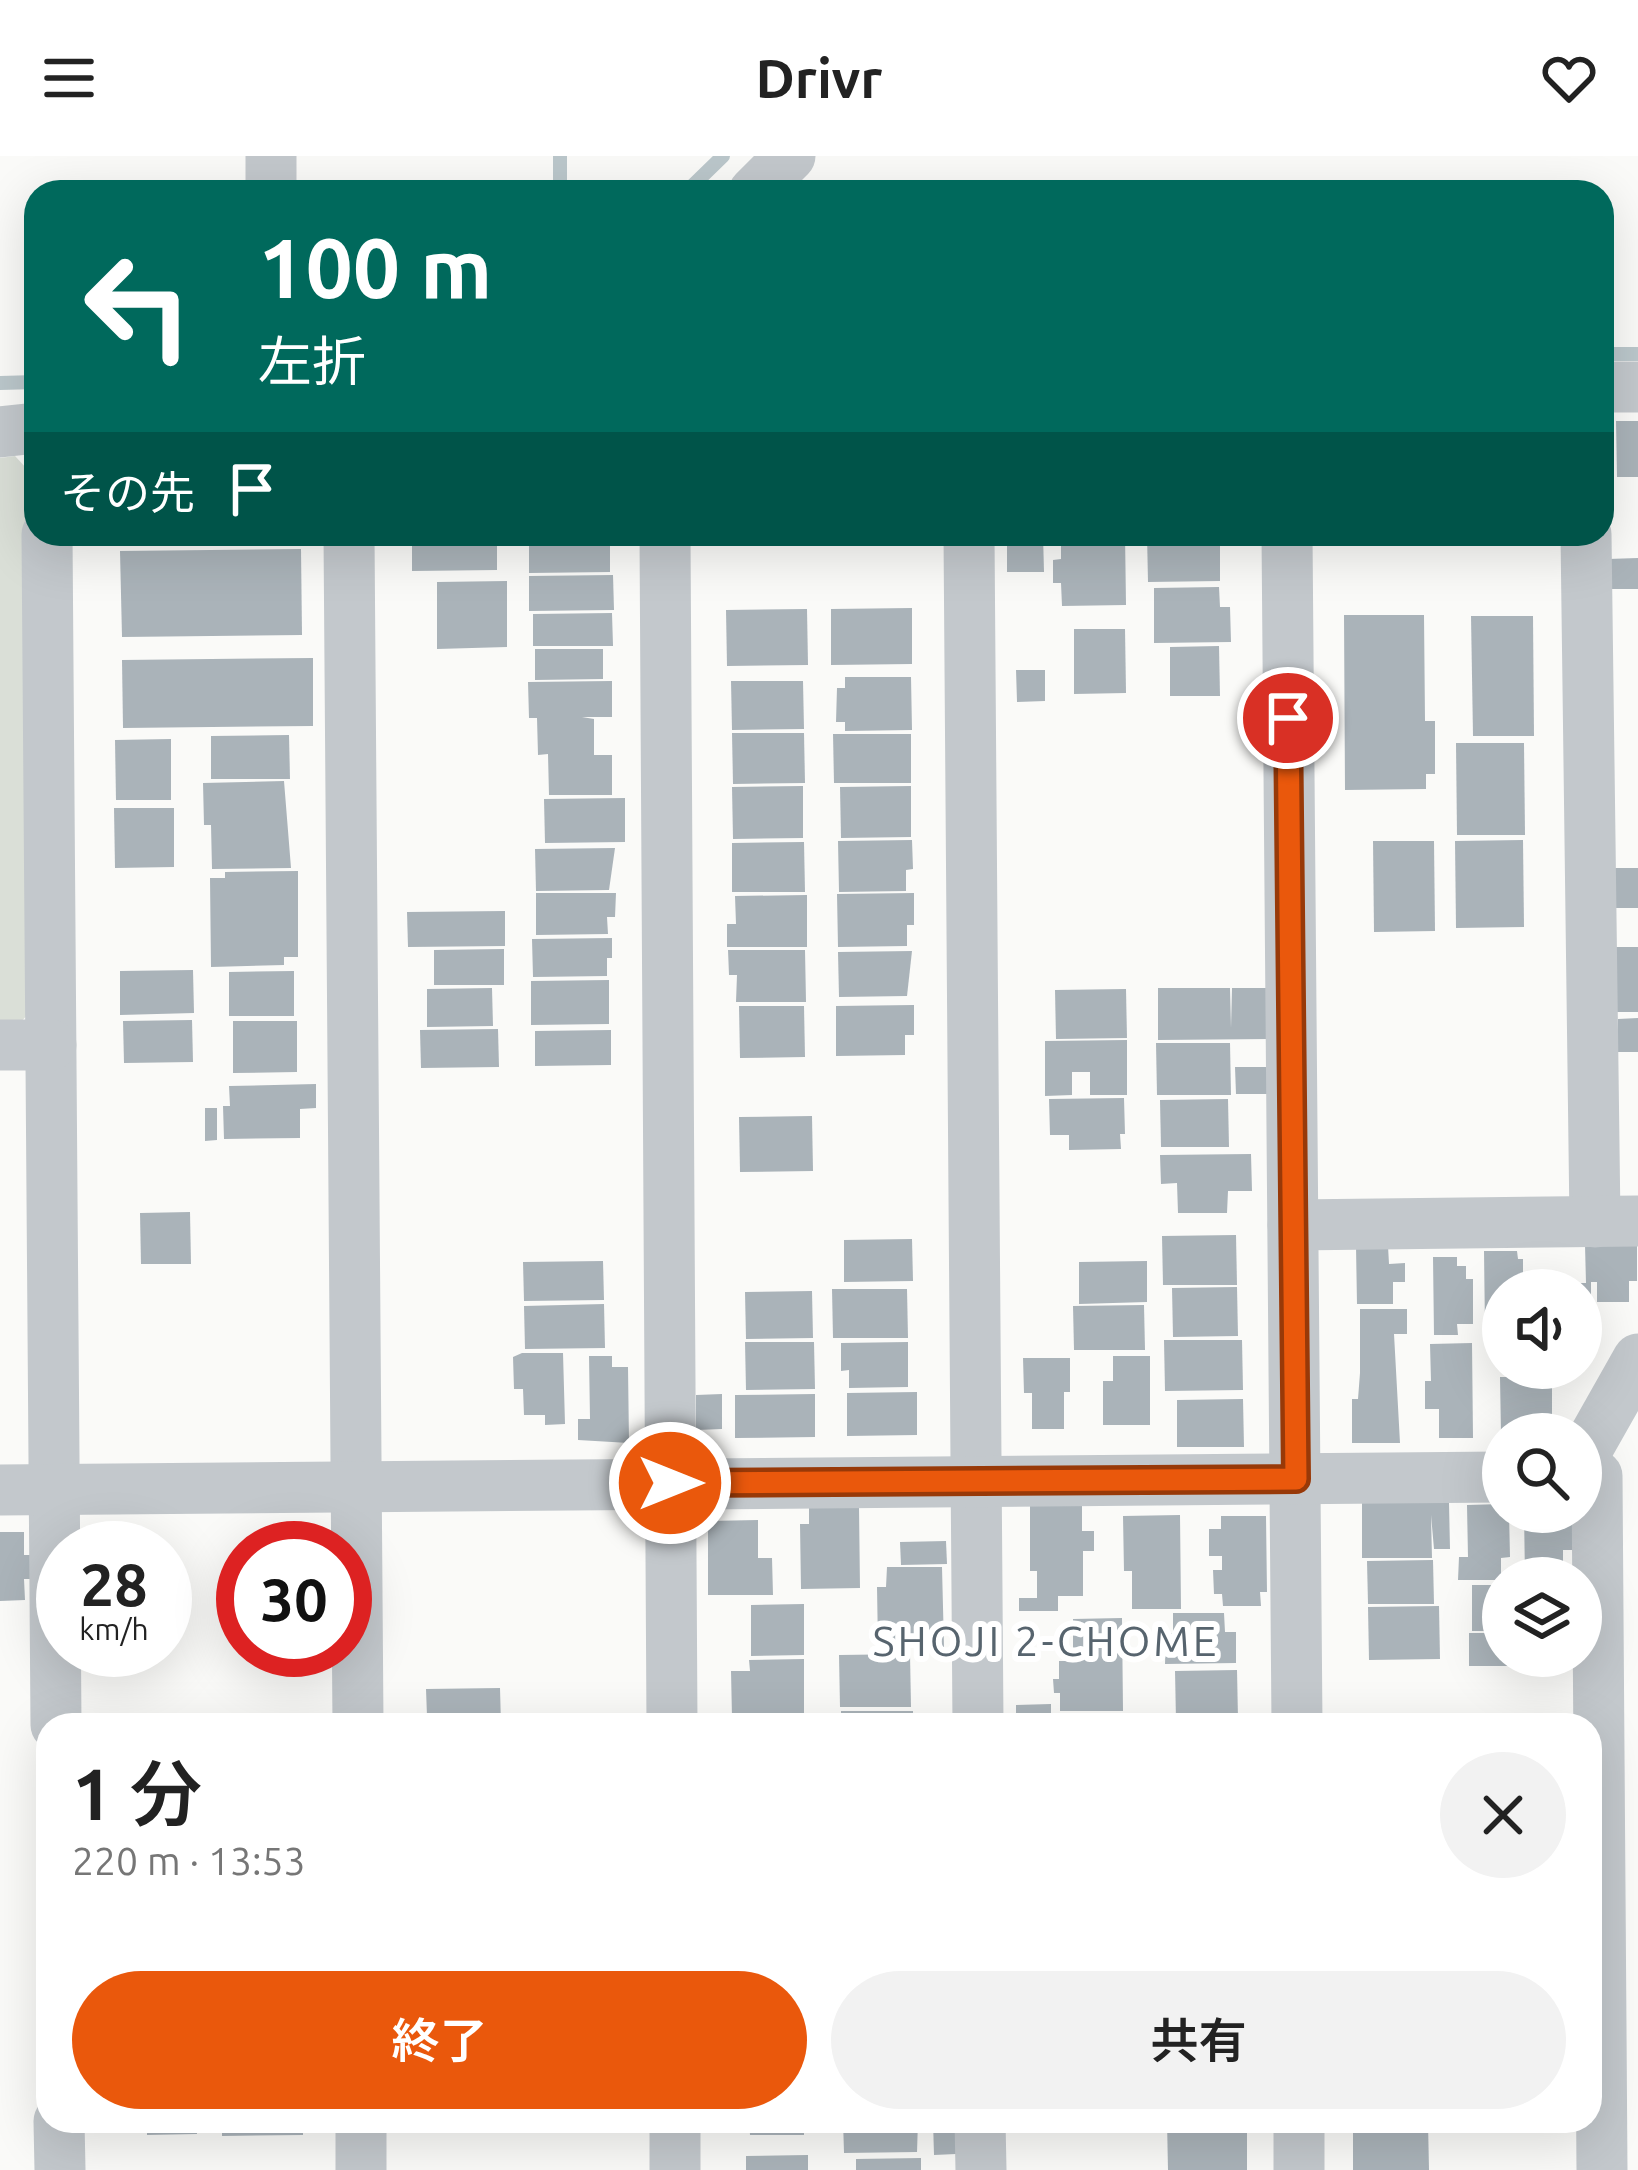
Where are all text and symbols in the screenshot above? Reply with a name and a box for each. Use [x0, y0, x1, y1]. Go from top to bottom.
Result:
icon: menu [36, 45, 102, 111]
icon: heart [1536, 45, 1602, 111]
text: Drivr [756, 48, 882, 108]
text: 100 m [258, 220, 492, 314]
icon: left [60, 228, 216, 384]
text: 左折 [258, 331, 366, 391]
icon: arrive [219, 456, 285, 522]
text: その先 [60, 467, 195, 518]
pin [1237, 667, 1339, 769]
icon: arrive [1255, 685, 1321, 751]
map controls [1482, 1269, 1602, 1677]
button: sound [1482, 1269, 1602, 1389]
button: search [1482, 1413, 1602, 1533]
position arrow [607, 1420, 733, 1546]
speed limit sign: 30 [216, 1521, 372, 1677]
text: 28 [80, 1550, 148, 1617]
button: layers [1482, 1557, 1602, 1677]
text: km/h [79, 1612, 149, 1646]
district label: SHOJI 2-CHOME [873, 1617, 1219, 1664]
button: close [1440, 1752, 1566, 1878]
text: 1 分 [72, 1753, 202, 1834]
text: 220 m · 13:53 [72, 1839, 306, 1882]
button: 終了 [72, 1971, 807, 2109]
button: 共有 [831, 1971, 1566, 2109]

